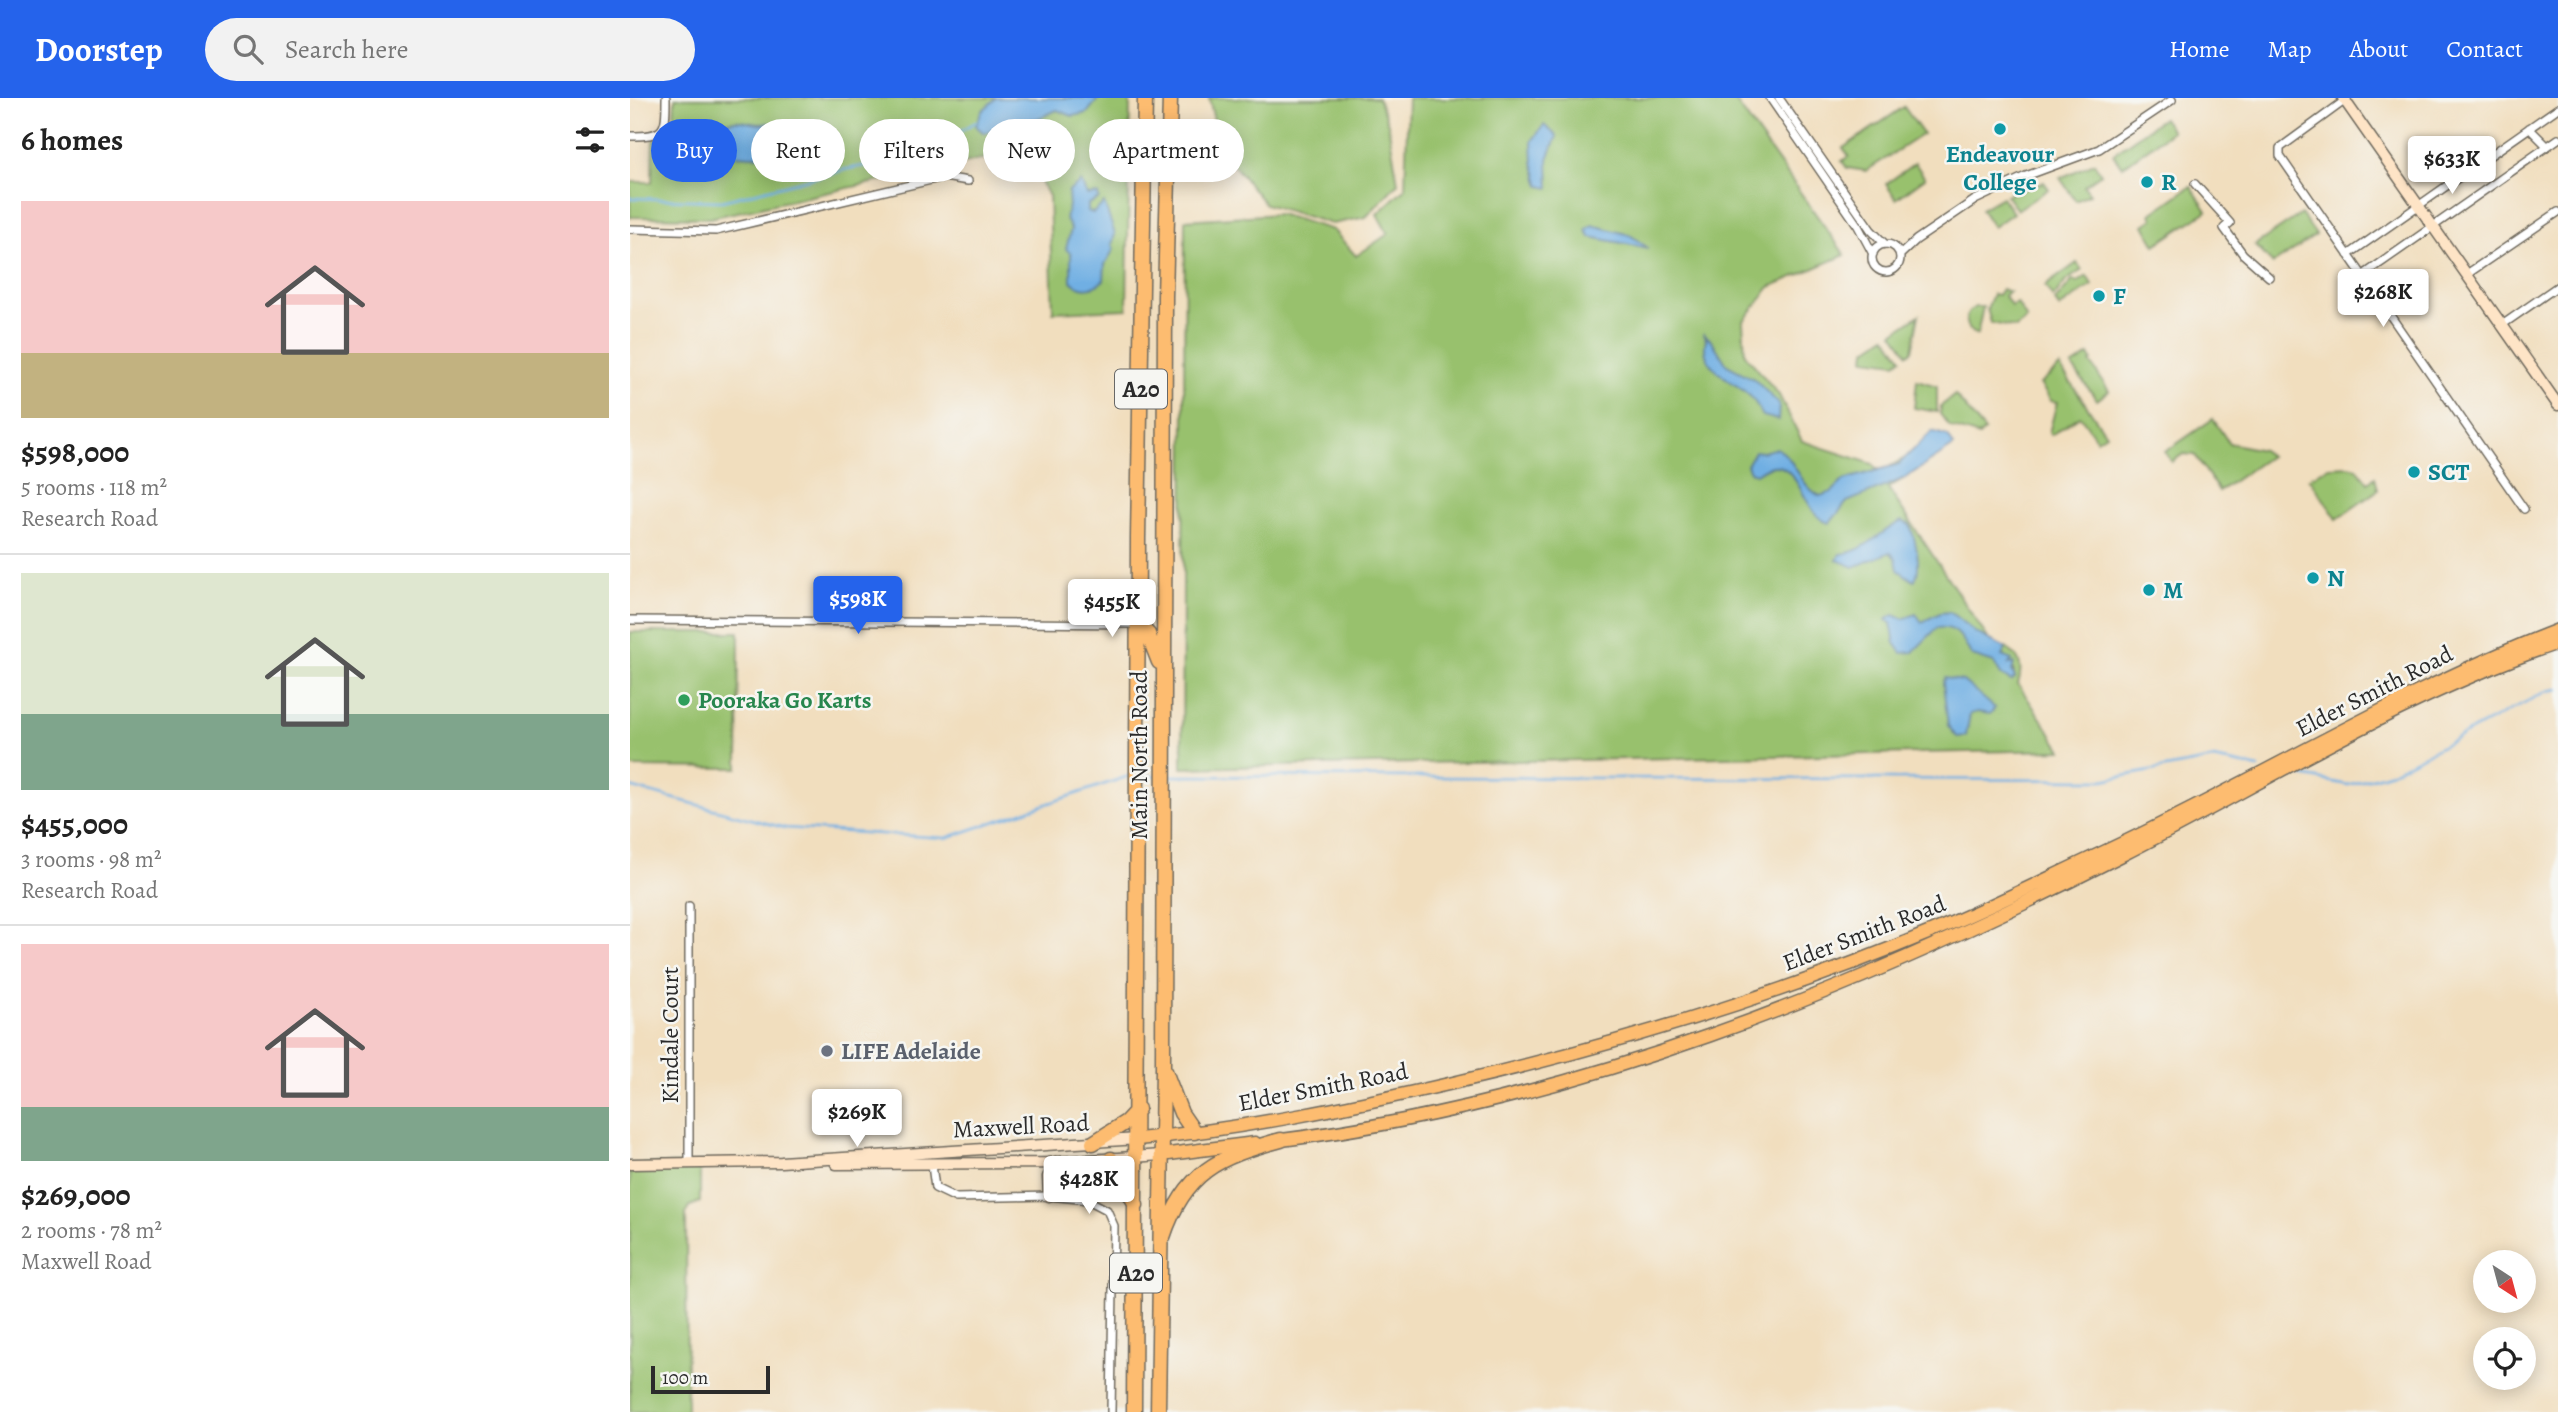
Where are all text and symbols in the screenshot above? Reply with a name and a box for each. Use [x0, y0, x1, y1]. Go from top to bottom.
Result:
search box [205, 18, 695, 81]
text: Doorstep [35, 27, 163, 72]
icon: search [229, 30, 267, 68]
text: Search here [285, 32, 408, 67]
text: Home [2169, 33, 2230, 65]
text: Map [2268, 33, 2312, 65]
text: About [2350, 33, 2408, 65]
text: Contact [2446, 33, 2523, 65]
chip: Buy [651, 119, 737, 182]
chip: Rent [751, 119, 845, 182]
chip: Filters [859, 119, 969, 182]
chip: New [983, 119, 1075, 182]
chip: Apartment [1089, 119, 1244, 182]
text: 6 homes [21, 120, 123, 160]
icon: filters [571, 121, 609, 159]
marker: Endeavour College [1992, 121, 2008, 137]
pin: $633K [2403, 136, 2501, 196]
place label: Endeavour College [1946, 138, 2054, 198]
text: $633K [2424, 143, 2480, 174]
place label: R [2161, 166, 2177, 198]
marker: R [2139, 174, 2155, 190]
icon: home [252, 247, 378, 373]
pin: $268K [2334, 270, 2432, 329]
text: $268K [2354, 276, 2412, 307]
place label: F [2113, 280, 2126, 312]
marker: F [2091, 288, 2107, 304]
road number: A20 [1115, 370, 1167, 408]
text: $598,000 [21, 432, 129, 472]
place label: SCT [2428, 456, 2470, 488]
marker: SCT [2406, 464, 2422, 480]
text: 5 rooms · 118 m² [21, 472, 167, 503]
text: Research Road [21, 503, 158, 534]
place label: N [2327, 562, 2345, 594]
marker: N [2305, 570, 2321, 586]
place label: M [2163, 574, 2183, 606]
pin: $598K [809, 576, 907, 636]
pin: $455K [1063, 580, 1161, 639]
marker: M [2141, 582, 2157, 598]
text: $598K [829, 583, 887, 614]
text: $455K [1084, 586, 1140, 617]
icon: home [252, 619, 378, 745]
street label: Elder Smith Road [2290, 638, 2458, 744]
street label: Main North Road [1123, 670, 1155, 840]
place label: Pooraka Go Karts [698, 684, 871, 716]
marker: Pooraka Go Karts [676, 692, 692, 708]
text: $455,000 [21, 804, 128, 844]
text: 3 rooms · 98 m² [21, 844, 162, 875]
text: Research Road [21, 875, 158, 906]
street label: Elder Smith Road [1778, 887, 1950, 979]
street label: Kindale Court [654, 966, 686, 1104]
icon: home [252, 990, 378, 1116]
place label: LIFE Adelaide [841, 1035, 981, 1067]
marker: LIFE Adelaide [819, 1043, 835, 1059]
street label: Elder Smith Road [1235, 1055, 1411, 1119]
pin: $269K [808, 1090, 906, 1149]
text: $269K [828, 1096, 886, 1127]
street label: Maxwell Road [952, 1106, 1090, 1146]
pin: $428K [1040, 1156, 1138, 1216]
text: $428K [1060, 1163, 1118, 1194]
text: $269,000 [21, 1175, 131, 1215]
text: 2 rooms · 78 m² [21, 1215, 162, 1246]
text: Maxwell Road [21, 1246, 152, 1277]
north arrow [2473, 1250, 2536, 1312]
map controls [2473, 1250, 2536, 1390]
road number: A20 [1110, 1254, 1162, 1292]
button: locate [2473, 1327, 2536, 1390]
scale bar [651, 1363, 770, 1395]
text: 100 m [662, 1365, 708, 1391]

